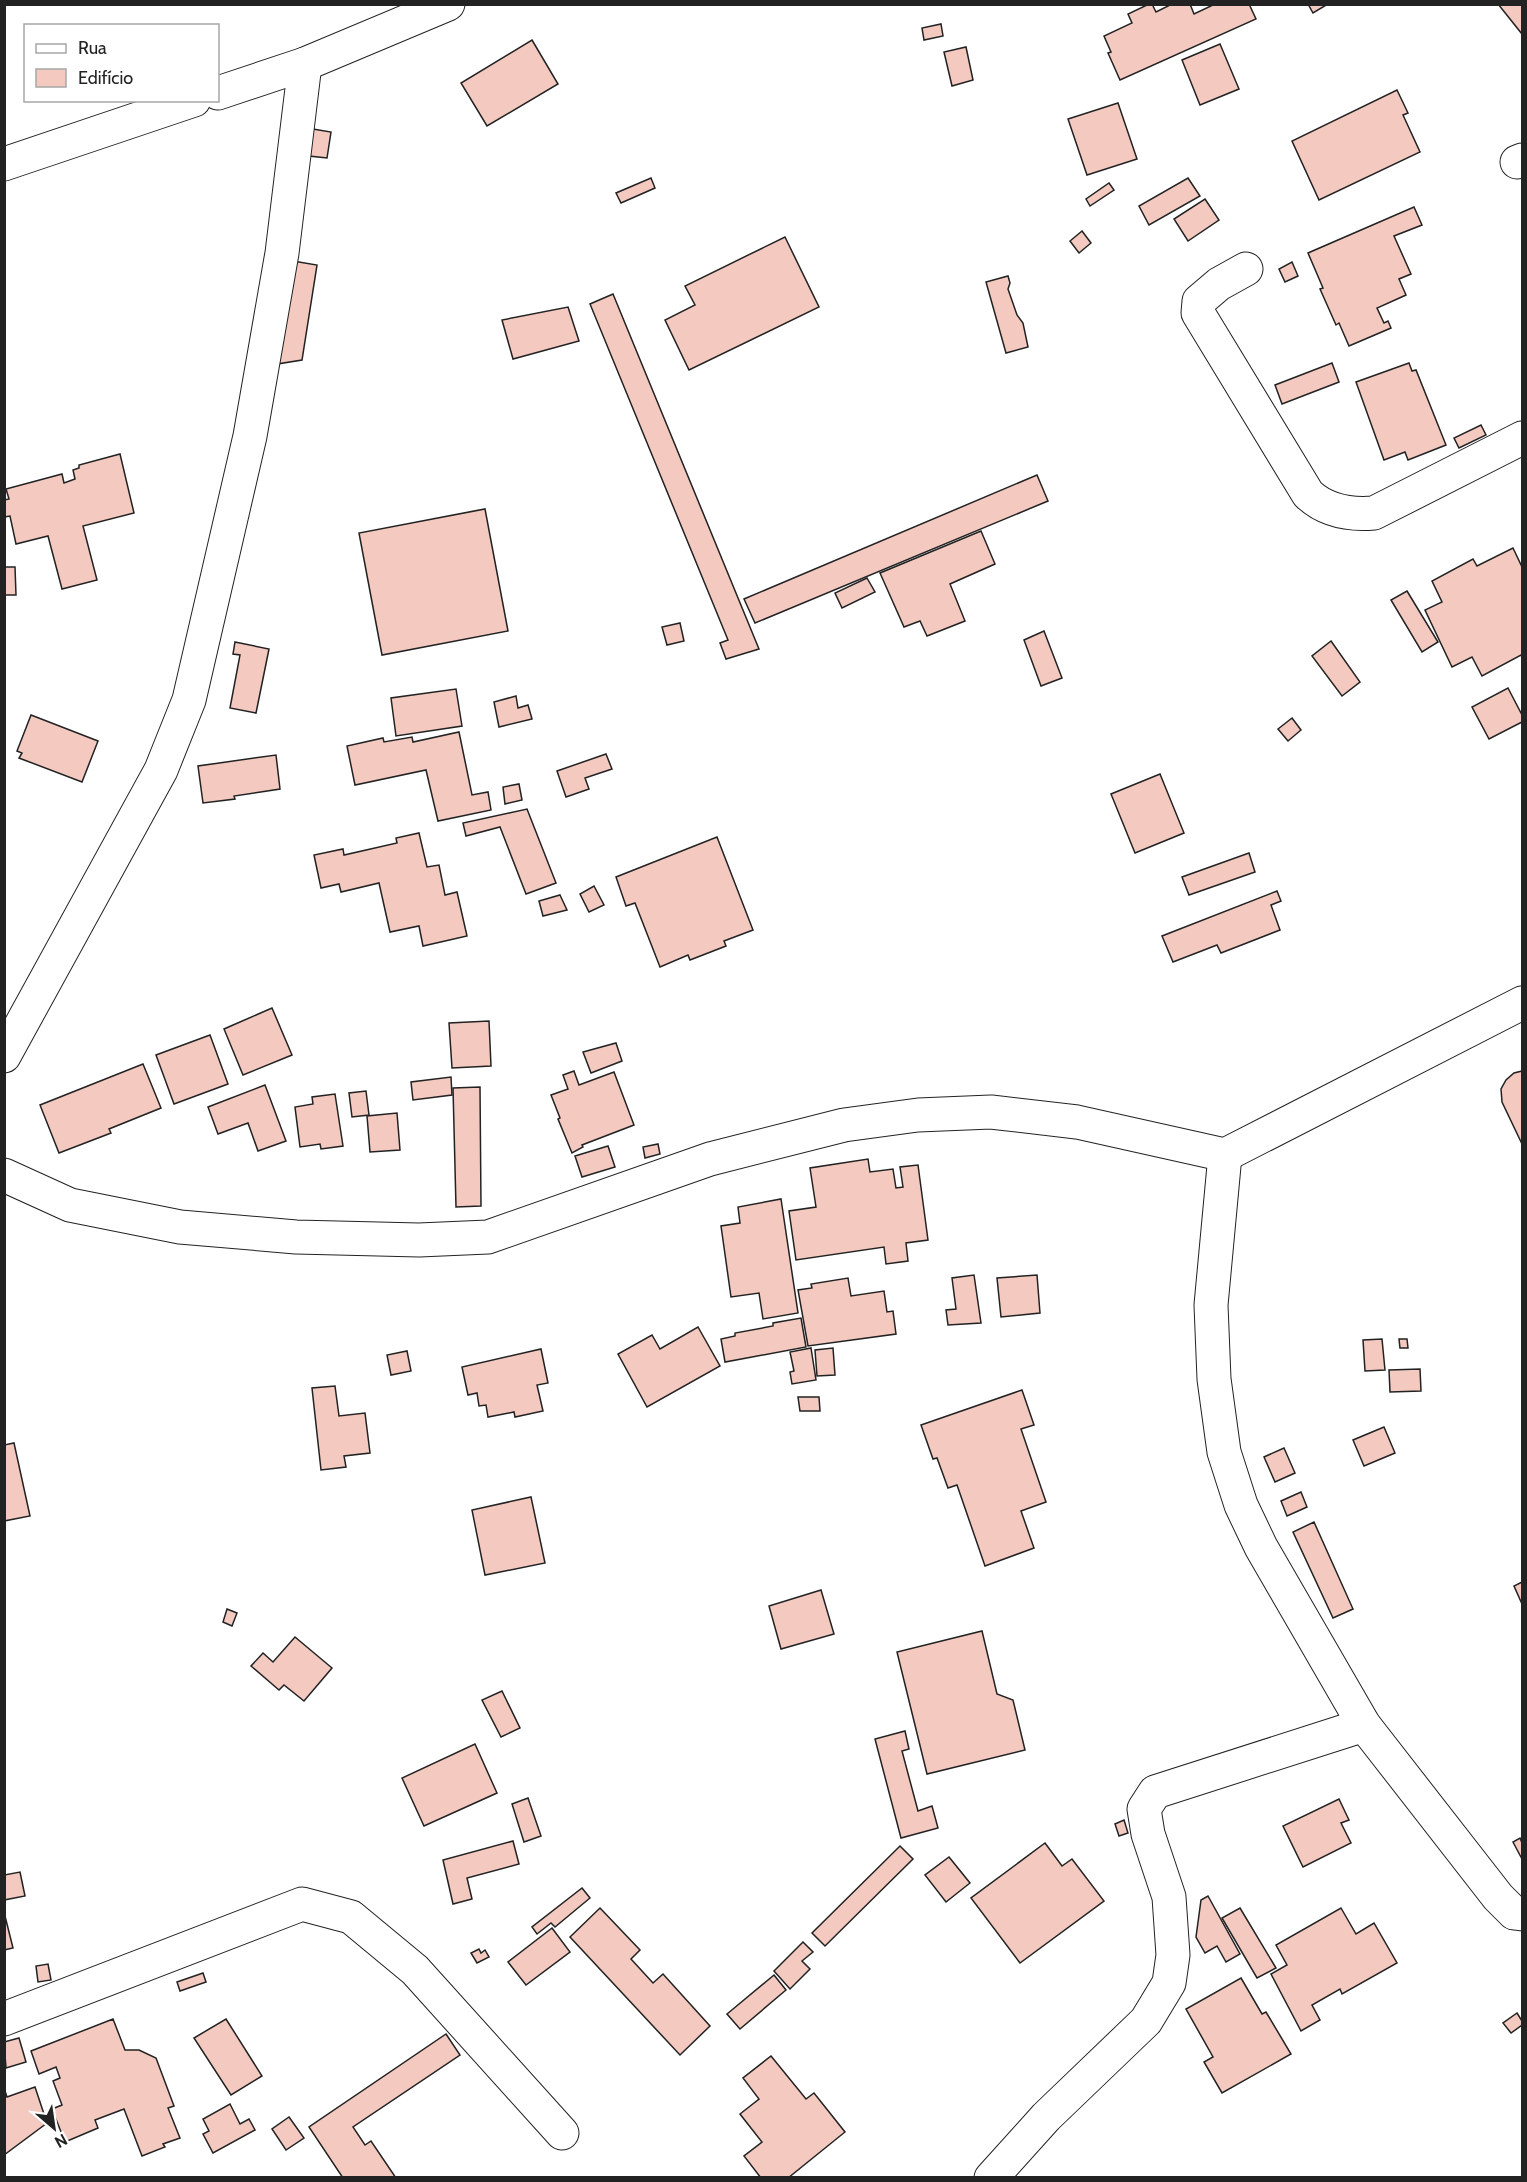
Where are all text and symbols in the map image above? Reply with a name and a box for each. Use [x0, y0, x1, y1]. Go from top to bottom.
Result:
legend [24, 24, 219, 102]
text: Rua [78, 37, 107, 59]
text: Edifício [78, 67, 133, 89]
north arrow [24, 2098, 84, 2158]
text: N [51, 2130, 71, 2152]

